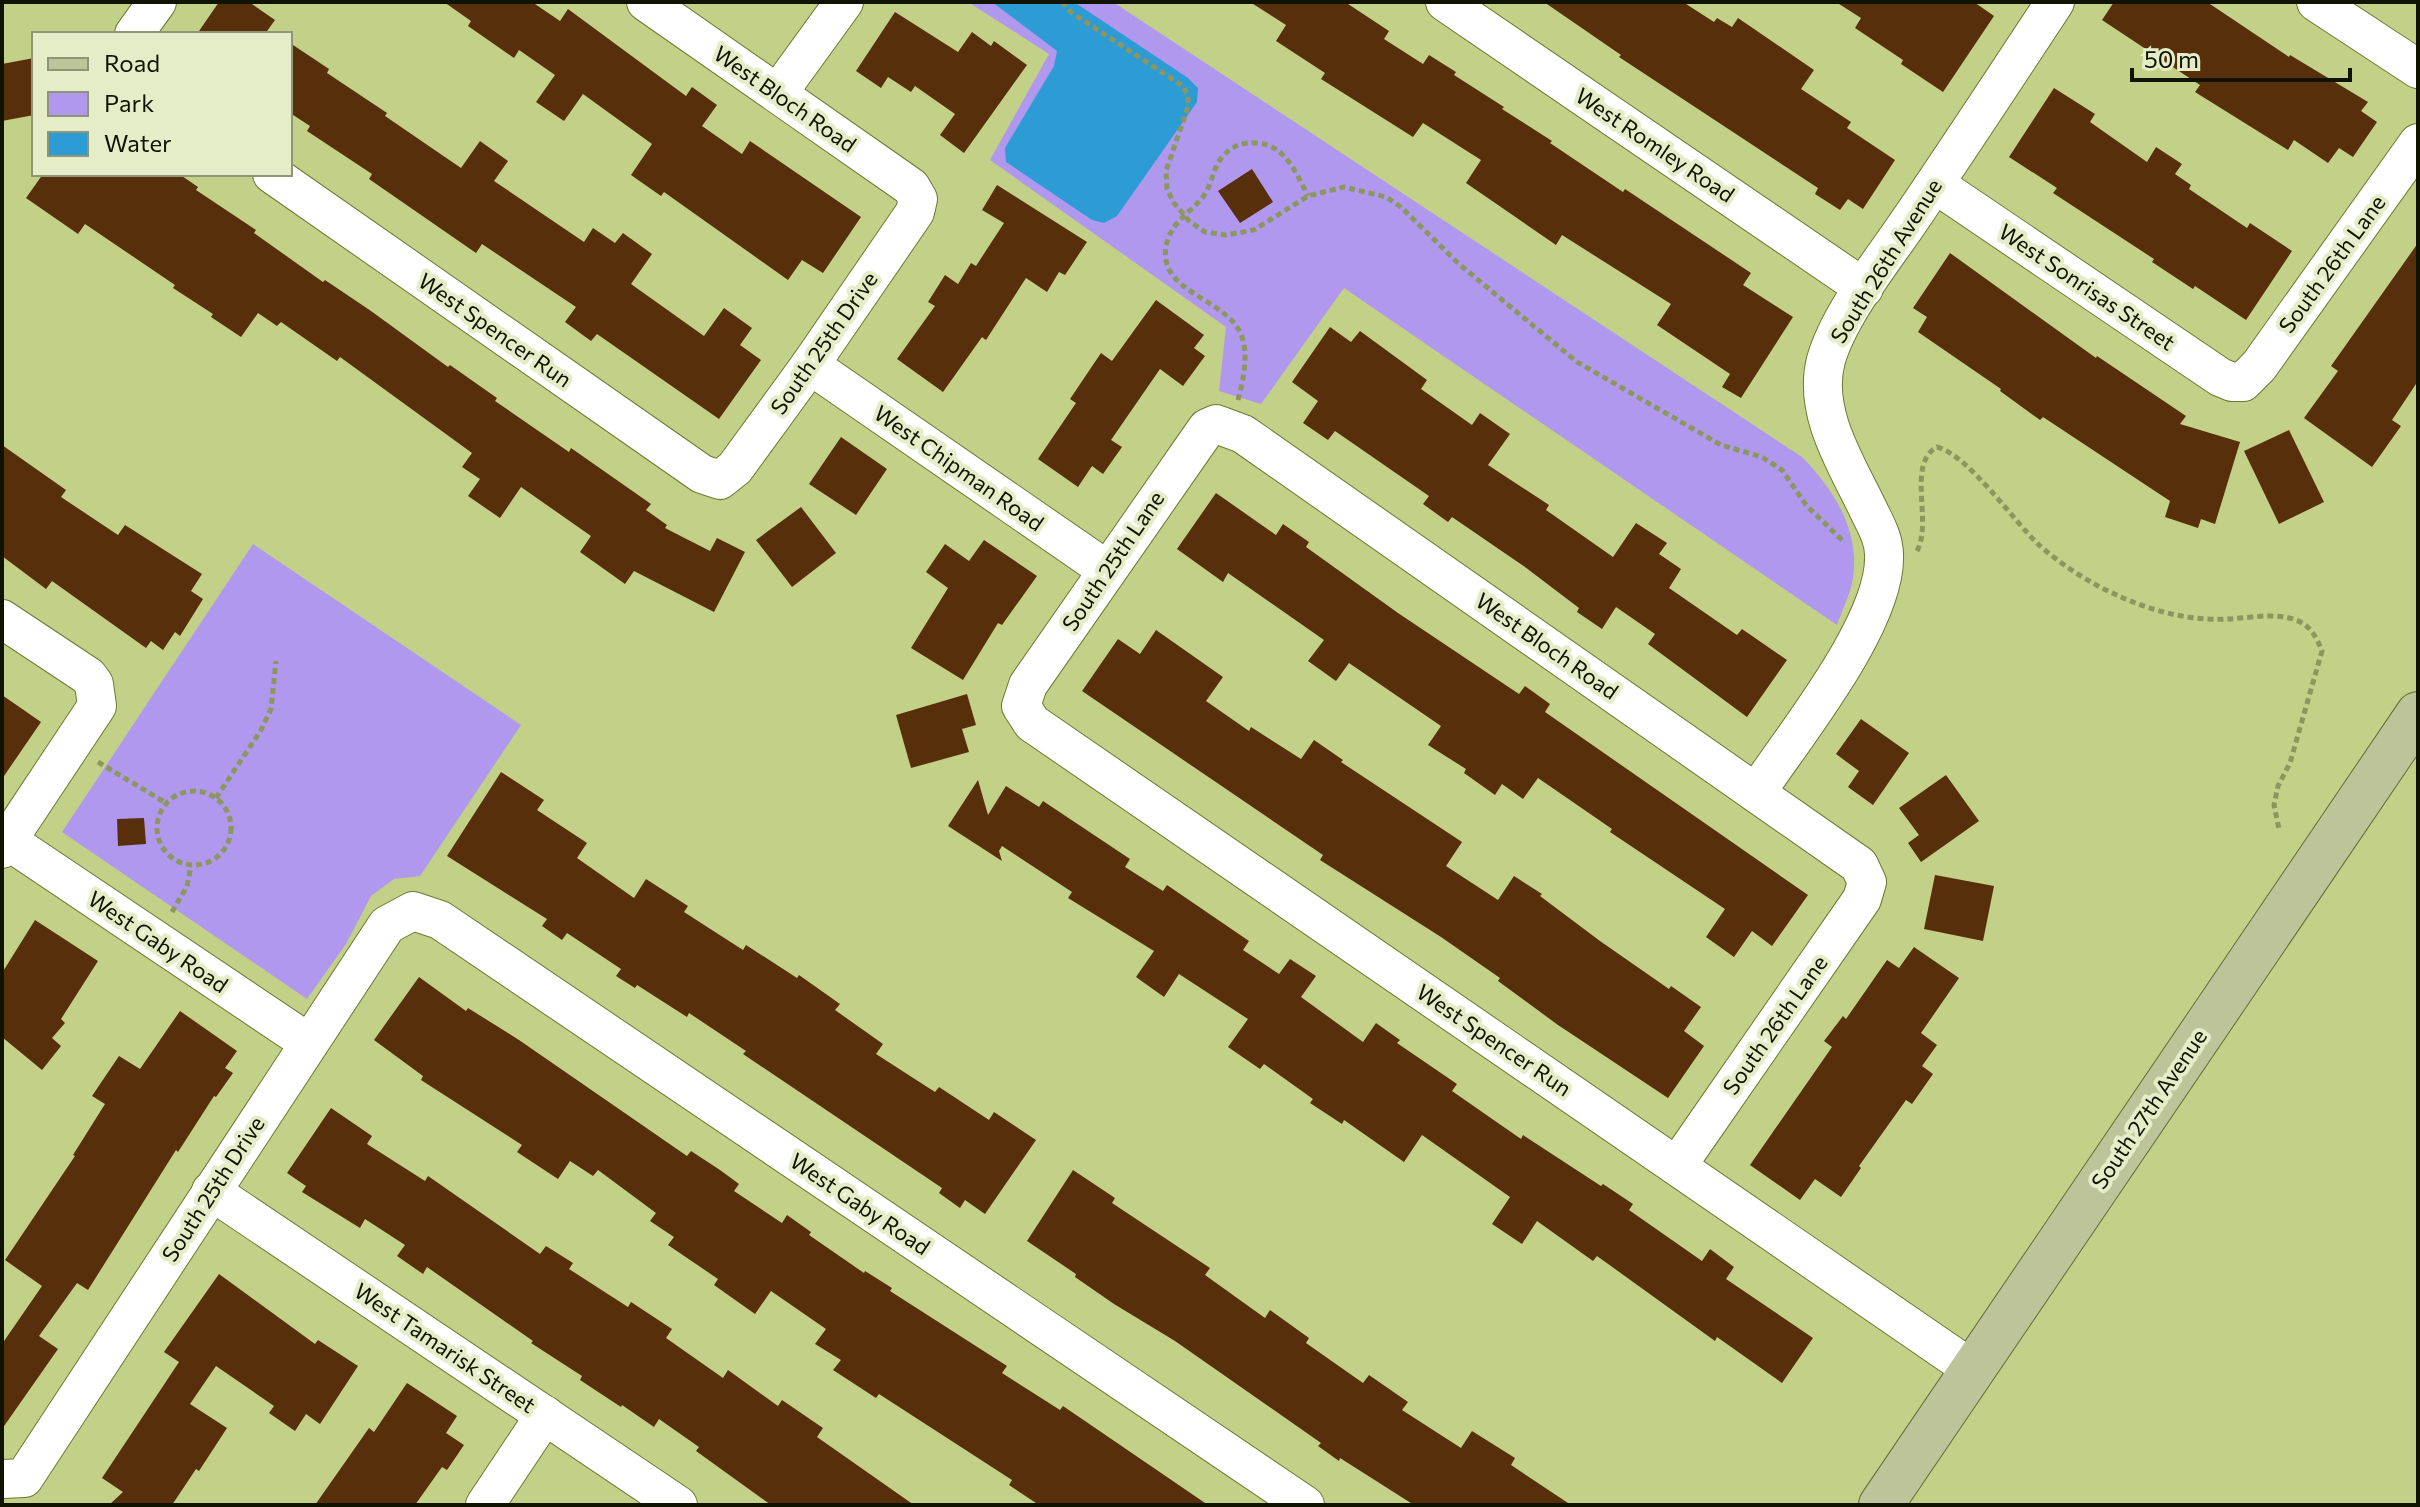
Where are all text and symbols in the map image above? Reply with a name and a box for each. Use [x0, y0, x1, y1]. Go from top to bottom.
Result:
legend [32, 32, 292, 176]
scale bar [2132, 32, 2350, 82]
street label: West Bloch Road [709, 39, 862, 158]
text: 50 m [2144, 44, 2199, 73]
text: Road [104, 48, 160, 77]
street label: West Romley Road [1571, 81, 1740, 208]
text: Park [104, 88, 154, 117]
text: Water [104, 128, 172, 157]
street label: South 26th Avenue [1824, 174, 1947, 348]
street label: South 26th Lane [2273, 190, 2391, 338]
street label: West Sonrisas Street [1994, 218, 2181, 356]
street label: South 25th Drive [764, 266, 883, 419]
street label: West Spencer Run [413, 267, 577, 393]
street label: West Chipman Road [869, 399, 1049, 536]
street label: South 25th Lane [1056, 486, 1169, 636]
street label: West Bloch Road [1471, 586, 1624, 705]
street label: West Gaby Road [83, 885, 233, 998]
street label: South 26th Lane [1717, 950, 1833, 1100]
street label: West Spencer Run [1412, 978, 1577, 1101]
street label: South 27th Avenue [2085, 1024, 2212, 1194]
street label: South 25th Drive [156, 1111, 270, 1267]
street label: West Gaby Road [785, 1147, 935, 1260]
street label: West Tamarisk Street [349, 1277, 541, 1418]

